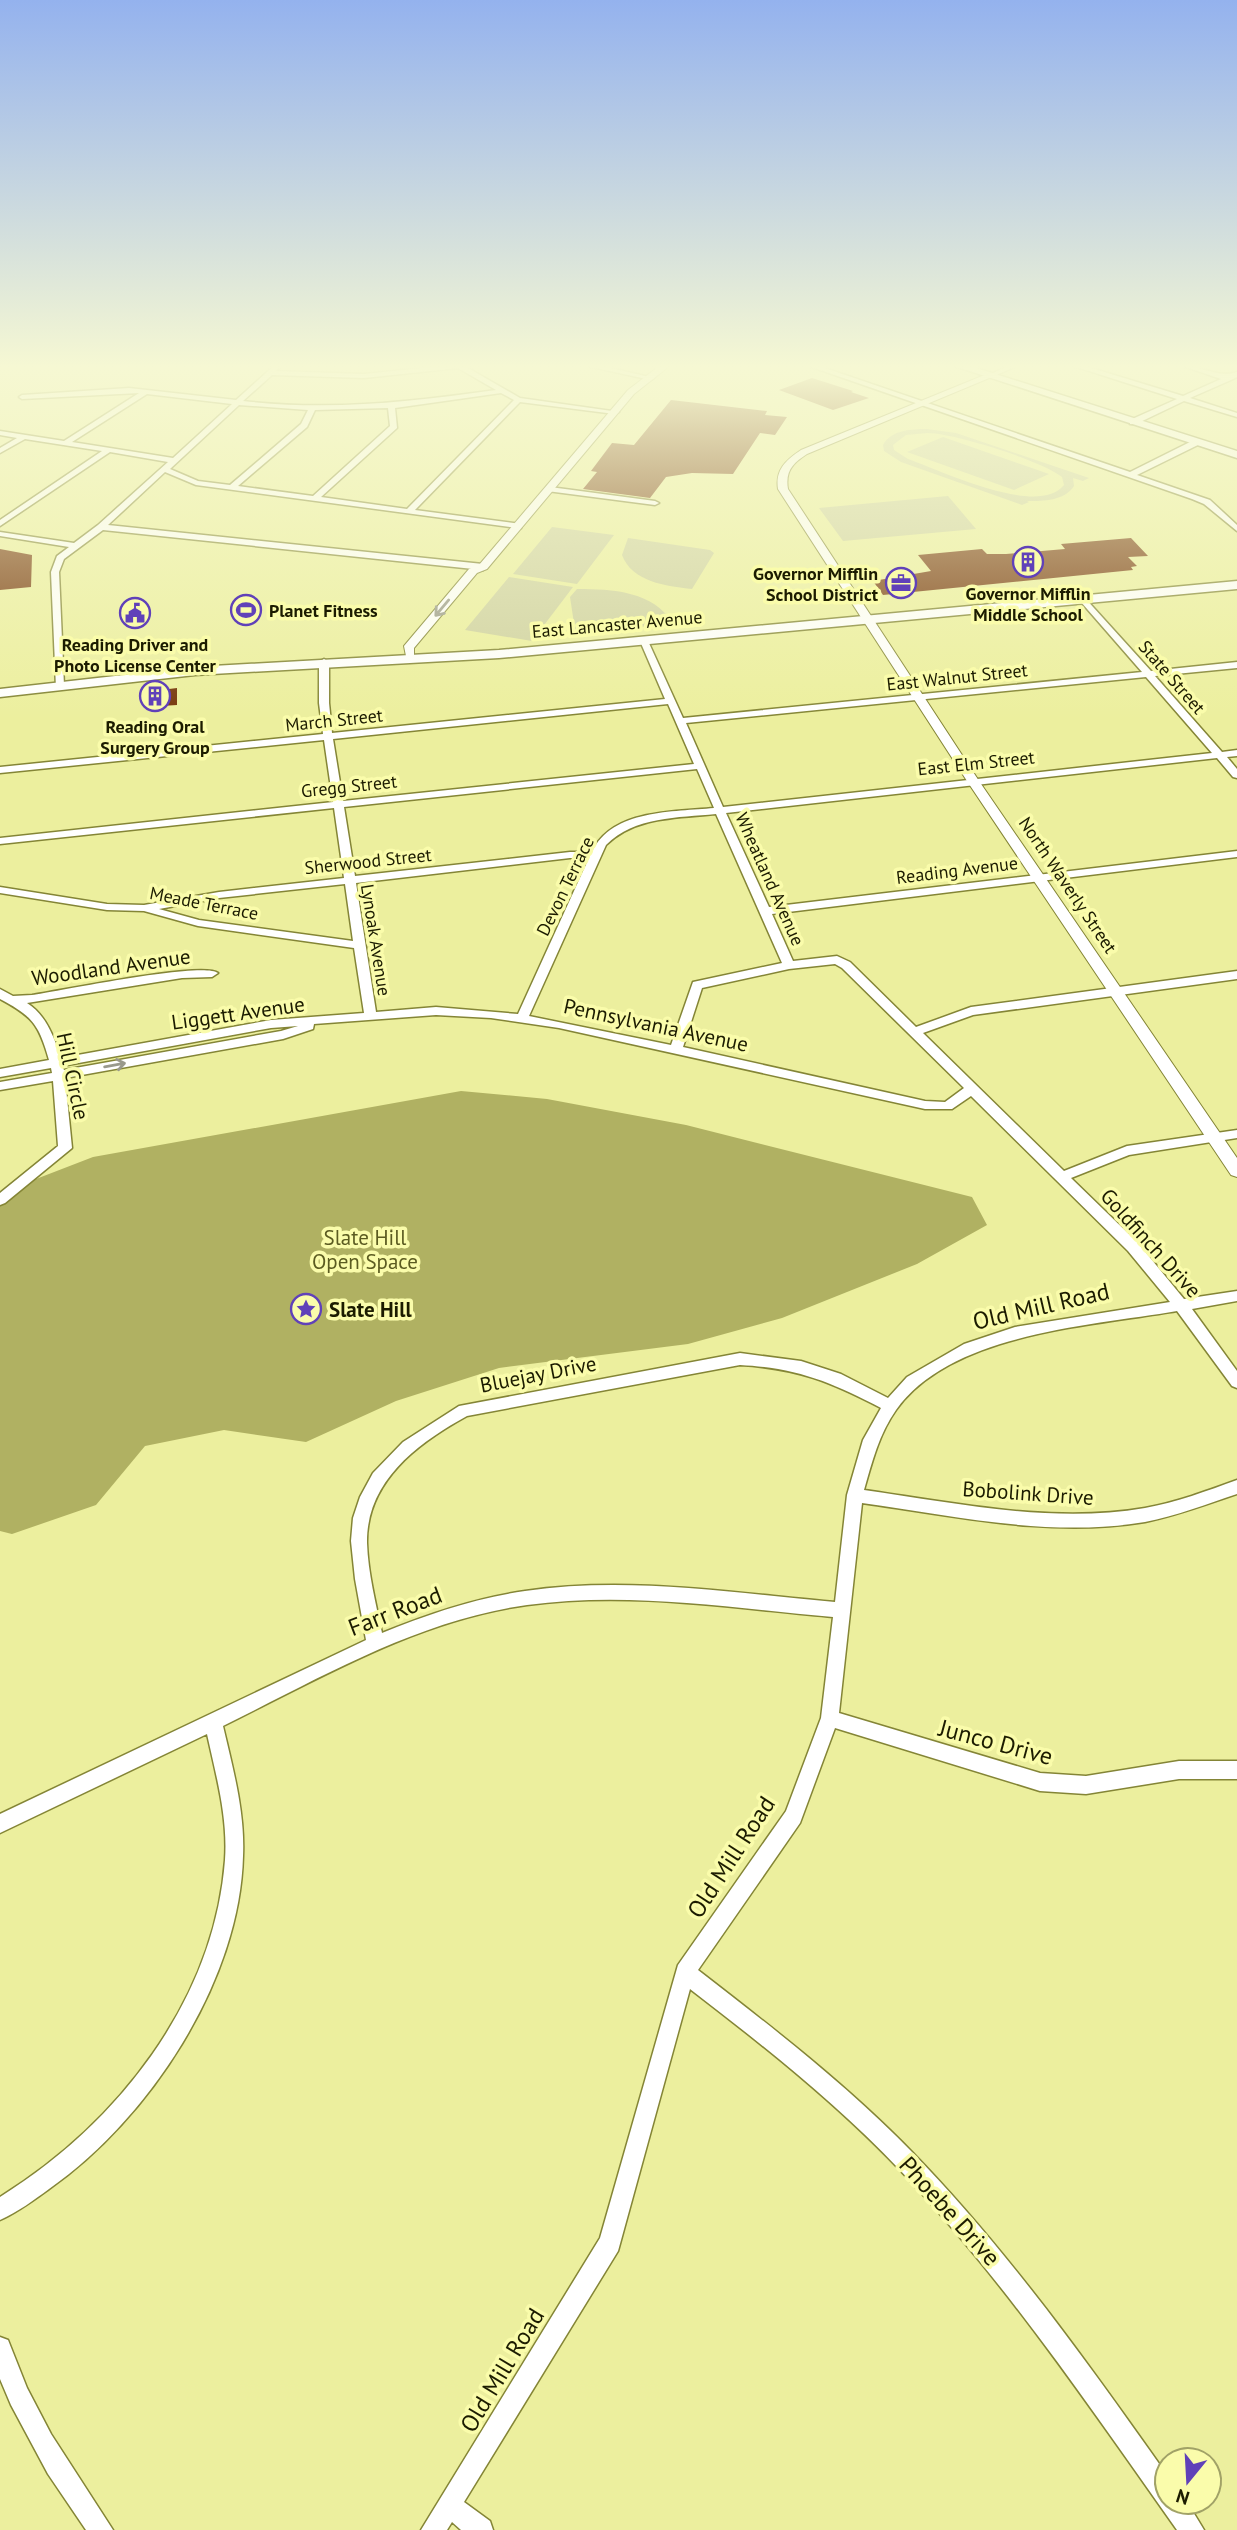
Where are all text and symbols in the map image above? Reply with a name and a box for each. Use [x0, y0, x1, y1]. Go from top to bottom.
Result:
building icon: Governor Mifflin Middle School [1011, 545, 1045, 579]
place label: Governor Mifflin School District [753, 562, 879, 606]
office icon: Governor Mifflin School District [884, 566, 918, 600]
place label: Governor Mifflin Middle School [965, 582, 1091, 626]
sports icon: Planet Fitness [229, 593, 263, 627]
public building icon: Reading Driver and Photo License Center [118, 596, 152, 630]
place label: Planet Fitness [269, 599, 378, 622]
one-way arrow [434, 599, 450, 617]
street label: East Lancaster Avenue [531, 605, 703, 643]
place label: Reading Driver and Photo License Center [54, 633, 217, 677]
street label: State Street [1134, 635, 1210, 719]
street label: East Walnut Street [885, 658, 1029, 696]
building icon: Reading Oral Surgery Group [138, 679, 172, 713]
street label: March Street [284, 703, 384, 737]
place label: Reading Oral Surgery Group [100, 715, 210, 759]
street label: East Elm Street [916, 745, 1036, 781]
street label: Gregg Street [300, 770, 398, 802]
street label: Wheatland Avenue [730, 809, 810, 949]
street label: North Waverly Street [1014, 812, 1122, 958]
street label: Devon Terrace [531, 833, 599, 939]
street label: Sherwood Street [303, 843, 433, 879]
street label: Reading Avenue [895, 851, 1019, 889]
street label: Meade Terrace [148, 881, 260, 925]
street label: Lynoak Avenue [356, 882, 396, 998]
street label: Woodland Avenue [30, 942, 192, 992]
street label: Liggett Avenue [170, 990, 306, 1036]
street label: Pennsylvania Avenue [561, 992, 751, 1058]
street label: Hill Circle [51, 1030, 95, 1122]
one-way arrow [103, 1058, 126, 1071]
street label: Goldfinch Drive [1095, 1183, 1207, 1303]
park label: Slate Hill Open Space [312, 1224, 418, 1275]
street label: Old Mill Road [970, 1275, 1112, 1337]
place icon: Slate Hill [289, 1292, 323, 1326]
place label: Slate Hill [329, 1296, 412, 1323]
street label: Bluejay Drive [477, 1349, 599, 1399]
street label: Bobolink Drive [961, 1475, 1095, 1511]
street label: Farr Road [344, 1579, 446, 1643]
street label: Junco Drive [935, 1712, 1056, 1772]
street label: Old Mill Road [680, 1790, 782, 1924]
street label: Phoebe Drive [893, 2150, 1007, 2272]
street label: Old Mill Road [453, 2302, 551, 2438]
north arrow [1153, 2446, 1223, 2516]
text: N [1173, 2484, 1192, 2511]

